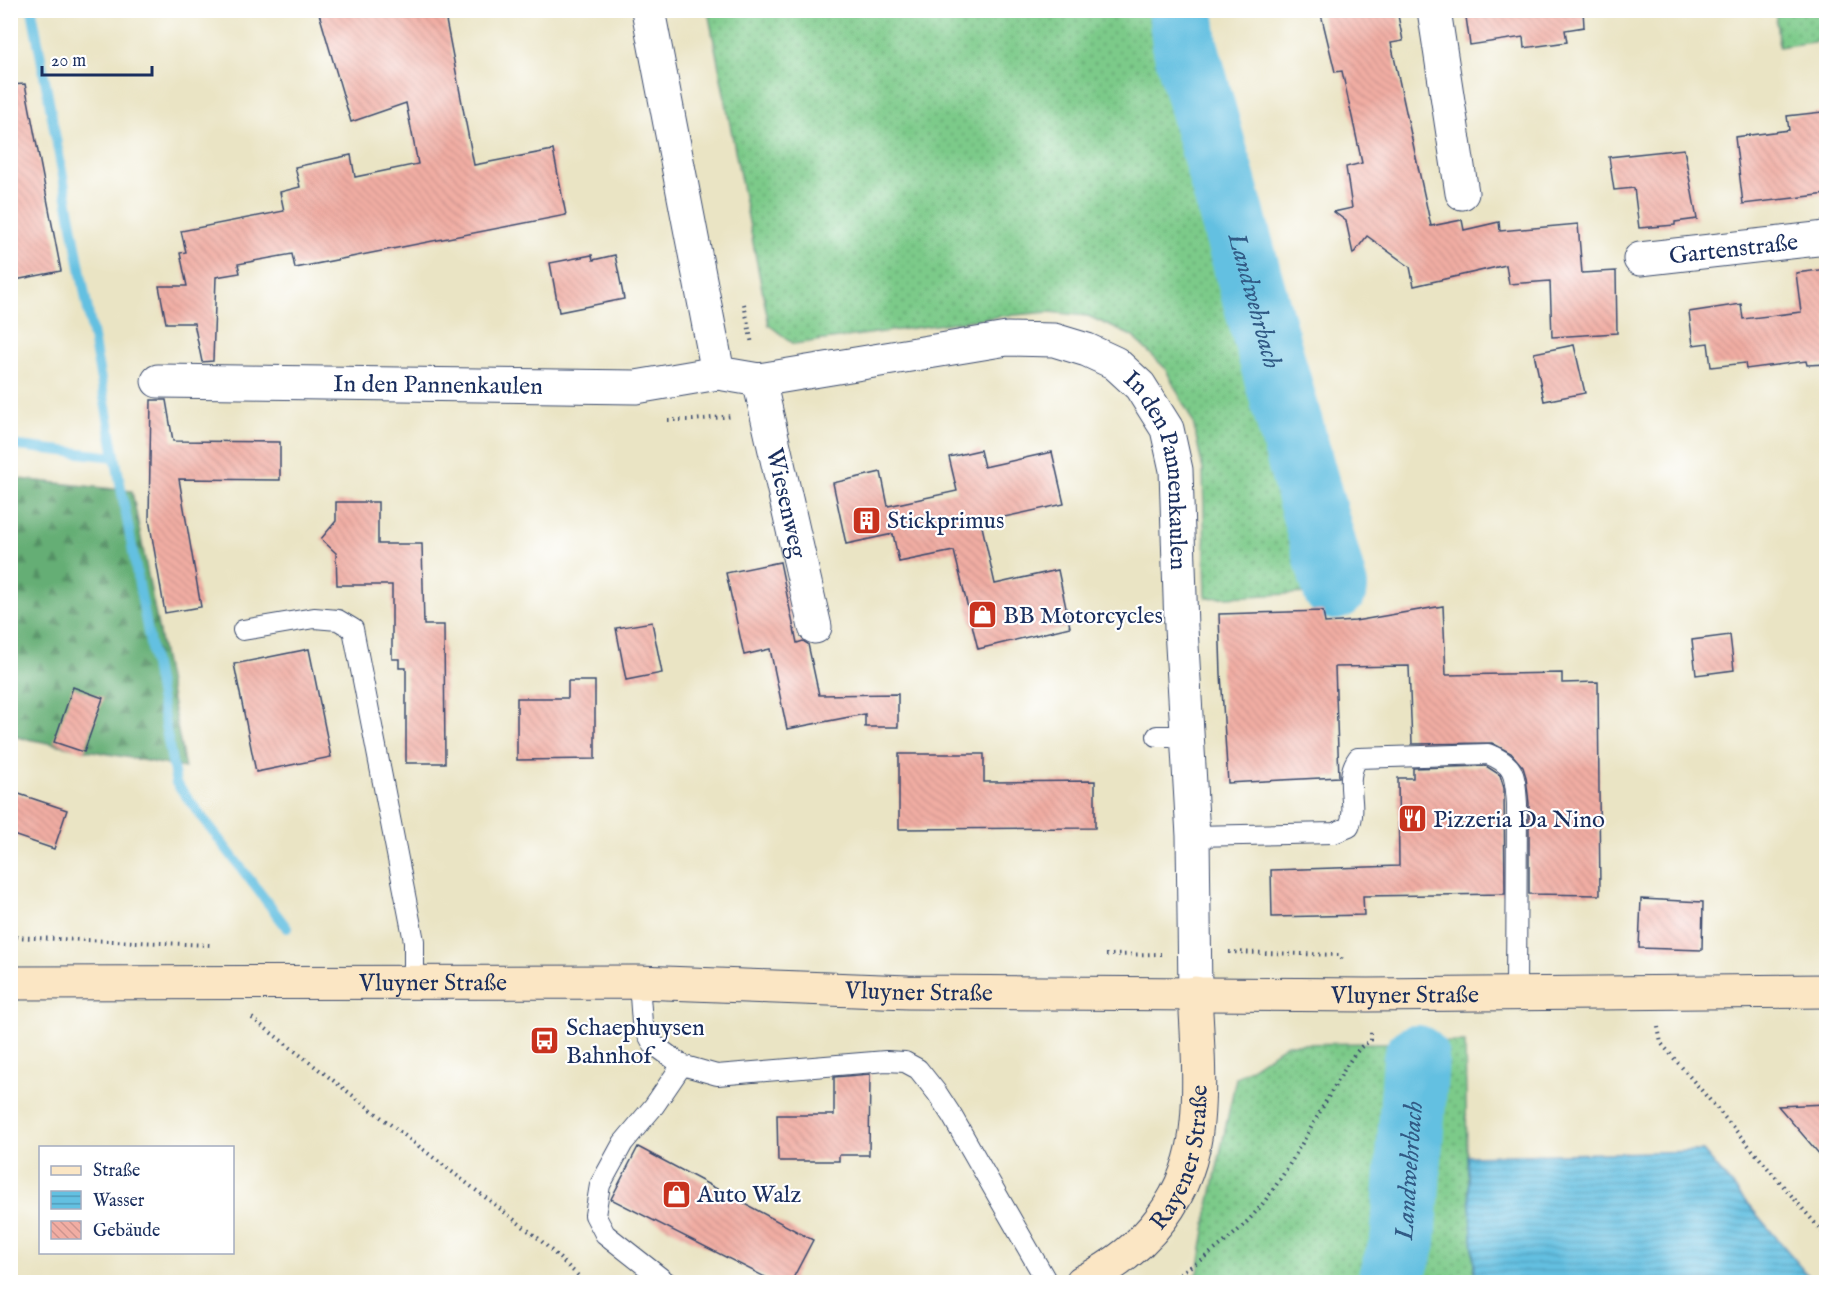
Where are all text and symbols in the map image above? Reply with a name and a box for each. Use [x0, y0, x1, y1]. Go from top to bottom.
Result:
scale bar [42, 39, 152, 77]
text: 20 m [51, 50, 86, 73]
street label: Gartenstraße [1667, 227, 1800, 273]
water label: Landwehrbach [1219, 228, 1289, 372]
street label: In den Pannenkaulen [1116, 364, 1193, 571]
street label: In den Pannenkaulen [333, 369, 543, 403]
street label: Wiesenweg [758, 445, 813, 562]
building icon: Stickprimus [850, 504, 882, 536]
place label: Stickprimus [887, 506, 1004, 537]
shop icon: BB Motorcycles [966, 599, 998, 631]
place label: BB Motorcycles [1003, 601, 1163, 632]
restaurant icon: Pizzeria Da Nino [1396, 803, 1428, 835]
place label: Pizzeria Da Nino [1433, 805, 1605, 836]
street label: Vluyner Straße [358, 968, 507, 999]
street label: Vluyner Straße [843, 976, 993, 1010]
street label: Vluyner Straße [1330, 980, 1479, 1012]
place label: Schaephuysen Bahnhof [566, 1013, 705, 1072]
bus stop icon: Schaephuysen Bahnhof [529, 1025, 561, 1057]
street label: Rayener Straße [1144, 1085, 1216, 1237]
water label: Landwehrbach [1388, 1100, 1431, 1242]
legend [39, 1146, 234, 1254]
text: Straße [93, 1160, 140, 1183]
shop icon: Auto Walz [660, 1178, 692, 1210]
place label: Auto Walz [696, 1180, 801, 1211]
text: Wasser [93, 1190, 145, 1213]
text: Gebäude [93, 1220, 160, 1243]

